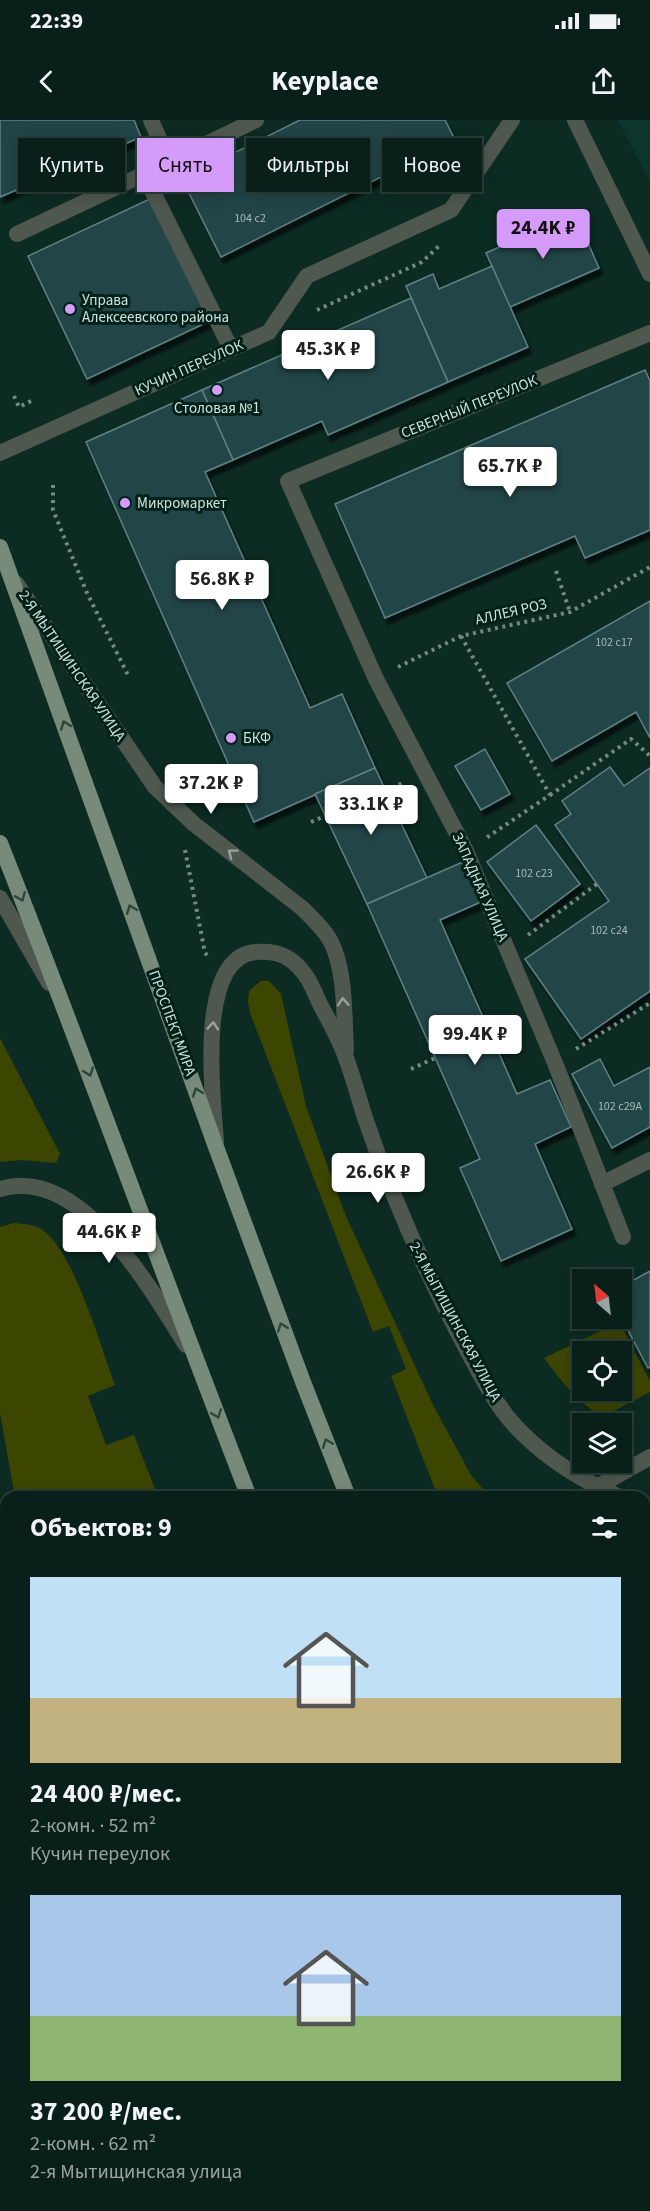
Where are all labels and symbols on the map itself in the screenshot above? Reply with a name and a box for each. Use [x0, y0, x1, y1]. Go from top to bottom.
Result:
pin: 24.4K ₽ [488, 209, 598, 260]
house number: 104 с2 [234, 210, 266, 227]
place label: Управа Алексеевского района [82, 290, 229, 328]
marker: Управа Алексеевского района [63, 302, 77, 316]
pin: 45.3K ₽ [273, 330, 383, 381]
street label: КУЧИН ПЕРЕУЛОК [131, 335, 247, 401]
street label: СЕВЕРНЫЙ ПЕРЕУЛОК [398, 370, 540, 444]
marker: Столовая №1 [210, 383, 224, 397]
place label: Столовая №1 [174, 398, 260, 419]
pin: 65.7K ₽ [455, 447, 565, 498]
place label: Микромаркет [137, 493, 227, 514]
marker: Микромаркет [118, 496, 132, 510]
pin: 56.8K ₽ [167, 560, 277, 611]
street label: 2-Я МЫТИЩИНСКАЯ УЛИЦА [14, 586, 131, 746]
street label: АЛЛЕЯ РОЗ [473, 594, 549, 630]
house number: 102 с17 [595, 634, 633, 651]
one-way arrow [60, 720, 73, 731]
place label: БКФ [243, 728, 271, 749]
marker: БКФ [224, 731, 238, 745]
pin: 37.2K ₽ [156, 764, 266, 815]
pin: 33.1K ₽ [316, 785, 426, 836]
street label: ЗАПАДНАЯ УЛИЦА [447, 829, 514, 946]
one-way arrow [227, 850, 238, 861]
house number: 102 с23 [515, 865, 553, 882]
one-way arrow [14, 891, 27, 902]
one-way arrow [125, 904, 138, 915]
house number: 102 с24 [590, 922, 628, 939]
street label: ПРОСПЕКТ МИРА [143, 967, 201, 1079]
one-way arrow [337, 997, 350, 1006]
pin: 99.4K ₽ [420, 1015, 530, 1066]
one-way arrow [207, 1022, 220, 1031]
one-way arrow [82, 1066, 95, 1077]
one-way arrow [191, 1088, 204, 1098]
house number: 102 с29A [598, 1098, 643, 1115]
pin: 26.6K ₽ [323, 1153, 433, 1204]
pin: 44.6K ₽ [54, 1213, 164, 1264]
street label: 2-Я МЫТИЩИНСКАЯ УЛИЦА [404, 1238, 506, 1406]
north arrow [572, 1269, 632, 1329]
one-way arrow [277, 1322, 290, 1333]
one-way arrow [209, 1409, 222, 1419]
one-way arrow [321, 1438, 334, 1448]

